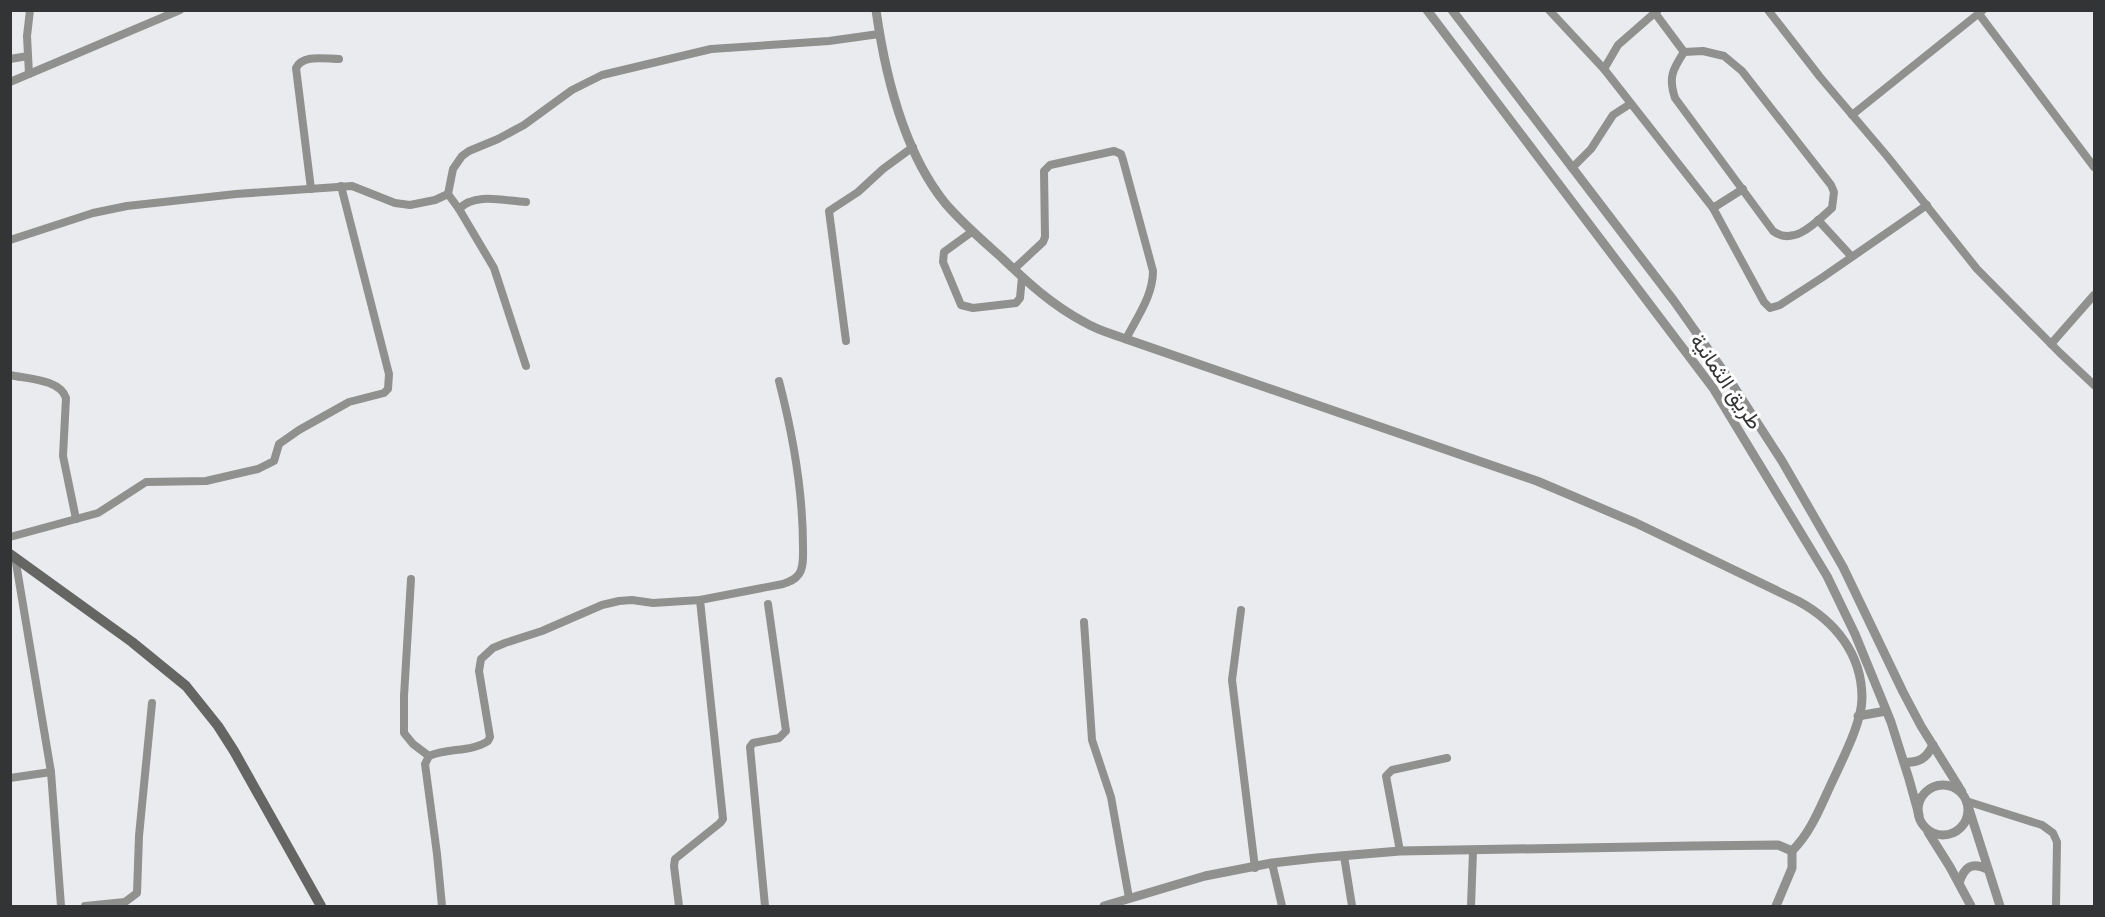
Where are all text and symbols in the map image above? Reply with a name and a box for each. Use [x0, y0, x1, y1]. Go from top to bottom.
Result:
street label: طريق الثمانية [1685, 328, 1769, 434]

